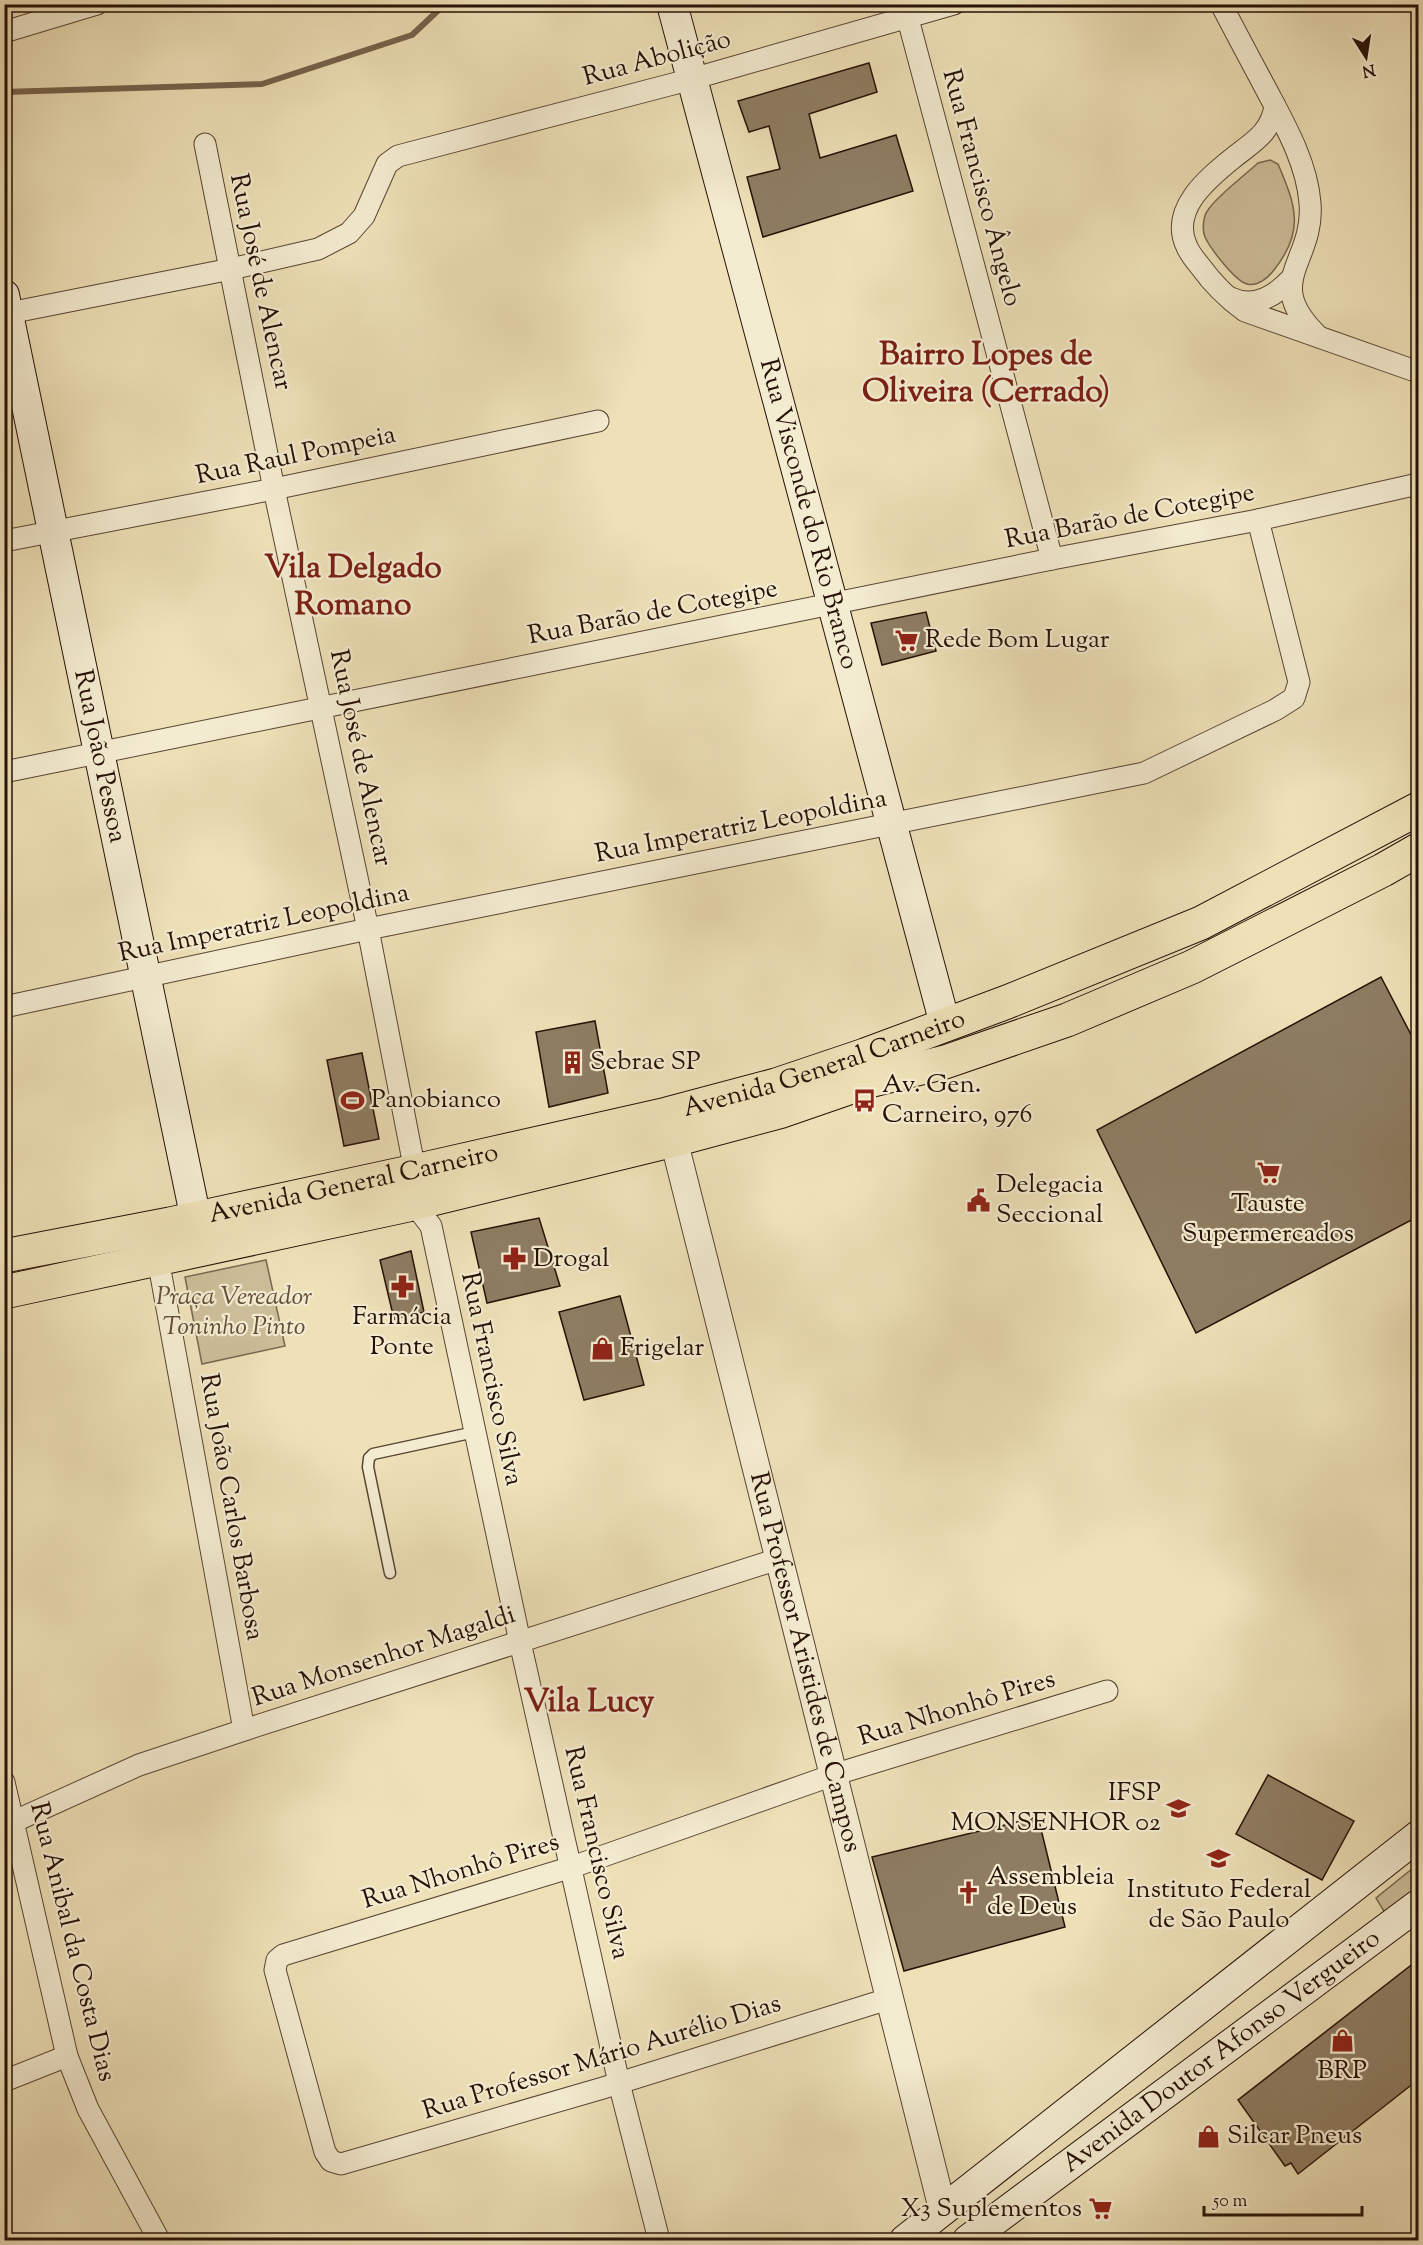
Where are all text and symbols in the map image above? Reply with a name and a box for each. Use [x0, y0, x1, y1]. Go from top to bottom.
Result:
street label: Rua Abolição [579, 22, 735, 96]
north arrow [1336, 27, 1396, 87]
text: N [1360, 57, 1377, 82]
street label: Rua Francisco Ângelo [932, 65, 1030, 311]
street label: Rua José de Alencar [219, 170, 301, 394]
district label: Bairro Lopes de Oliveira (Cerrado) [862, 333, 1110, 416]
street label: Rua Visconde do Rio Branco [749, 355, 868, 673]
street label: Rua Raul Pompeia [193, 417, 399, 495]
street label: Rua Barão de Cotegipe [1002, 475, 1258, 559]
district label: Vila Delgado Romano [264, 546, 442, 629]
street label: Rua Barão de Cotegipe [525, 571, 781, 655]
place label: Rede Bom Lugar [925, 622, 1110, 659]
supermarket icon: Rede Bom Lugar [894, 627, 920, 653]
street label: Rua José de Alencar [319, 646, 401, 870]
street label: Rua João Pessoa [64, 666, 136, 846]
street label: Rua Imperatriz Leopoldina [592, 781, 890, 873]
street label: Rua Imperatriz Leopoldina [115, 875, 413, 973]
street label: Avenida General Carneiro [679, 1001, 971, 1127]
place label: Sebrae SP [590, 1044, 701, 1081]
building icon: Sebrae SP [559, 1049, 585, 1075]
place label: Av. Gen. Carneiro, 976 [882, 1067, 1032, 1134]
place label: Panobianco [371, 1082, 501, 1119]
sports icon: Panobianco [340, 1087, 366, 1113]
bus stop icon: Av. Gen. Carneiro, 976 [851, 1087, 877, 1113]
street label: Avenida General Carneiro [205, 1134, 502, 1234]
supermarket icon: Tauste Supermercados [1255, 1160, 1281, 1186]
place label: Delegacia Seccional [996, 1167, 1103, 1234]
place label: Tauste Supermercados [1182, 1186, 1354, 1253]
public building icon: Delegacia Seccional [965, 1187, 991, 1213]
place label: Drogal [533, 1241, 610, 1278]
pharmacy icon: Drogal [502, 1246, 528, 1272]
street label: Rua Francisco Silva [450, 1269, 532, 1489]
pharmacy icon: Farmácia Ponte [389, 1273, 415, 1299]
park label: Praça Vereador Toninho Pinto [156, 1279, 312, 1346]
place label: Farmácia Ponte [352, 1299, 452, 1366]
place label: Frigelar [620, 1330, 704, 1367]
shop icon: Frigelar [589, 1335, 615, 1361]
street label: Rua João Carlos Barbosa [189, 1371, 273, 1643]
street label: Rua Professor Aristides de Campos [739, 1468, 871, 1856]
street label: Rua Monsenhor Magaldi [248, 1597, 520, 1717]
street label: Rua Nhonhô Pires [854, 1661, 1060, 1757]
district label: Vila Lucy [524, 1680, 654, 1726]
street label: Rua Francisco Silva [553, 1743, 639, 1963]
place label: IFSP MONSENHOR 02 [950, 1775, 1161, 1842]
school or university icon: IFSP MONSENHOR 02 [1166, 1795, 1192, 1821]
street label: Rua Anibal da Costa Dias [19, 1799, 125, 2085]
street label: Rua Nhonhô Pires [358, 1824, 564, 1920]
school or university icon: Instituto Federal de São Paulo [1206, 1846, 1232, 1872]
place label: Assembleia de Deus [987, 1859, 1114, 1926]
place label: Instituto Federal de São Paulo [1127, 1872, 1311, 1939]
church icon: Assembleia de Deus [956, 1879, 982, 1905]
street label: Avenida Doutor Afonso Vergueiro [1055, 1920, 1388, 2182]
street label: Rua Professor Mário Aurélio Dias [418, 1986, 786, 2130]
shop icon: BRP [1329, 2027, 1355, 2053]
place label: BRP [1317, 2053, 1367, 2090]
place label: Silcar Pneus [1227, 2118, 1362, 2155]
shop icon: Silcar Pneus [1196, 2123, 1222, 2149]
scale bar [1204, 2179, 1362, 2217]
text: 50 m [1212, 2189, 1248, 2215]
place label: X3 Suplementos [901, 2191, 1082, 2228]
supermarket icon: X3 Suplementos [1087, 2196, 1113, 2222]

